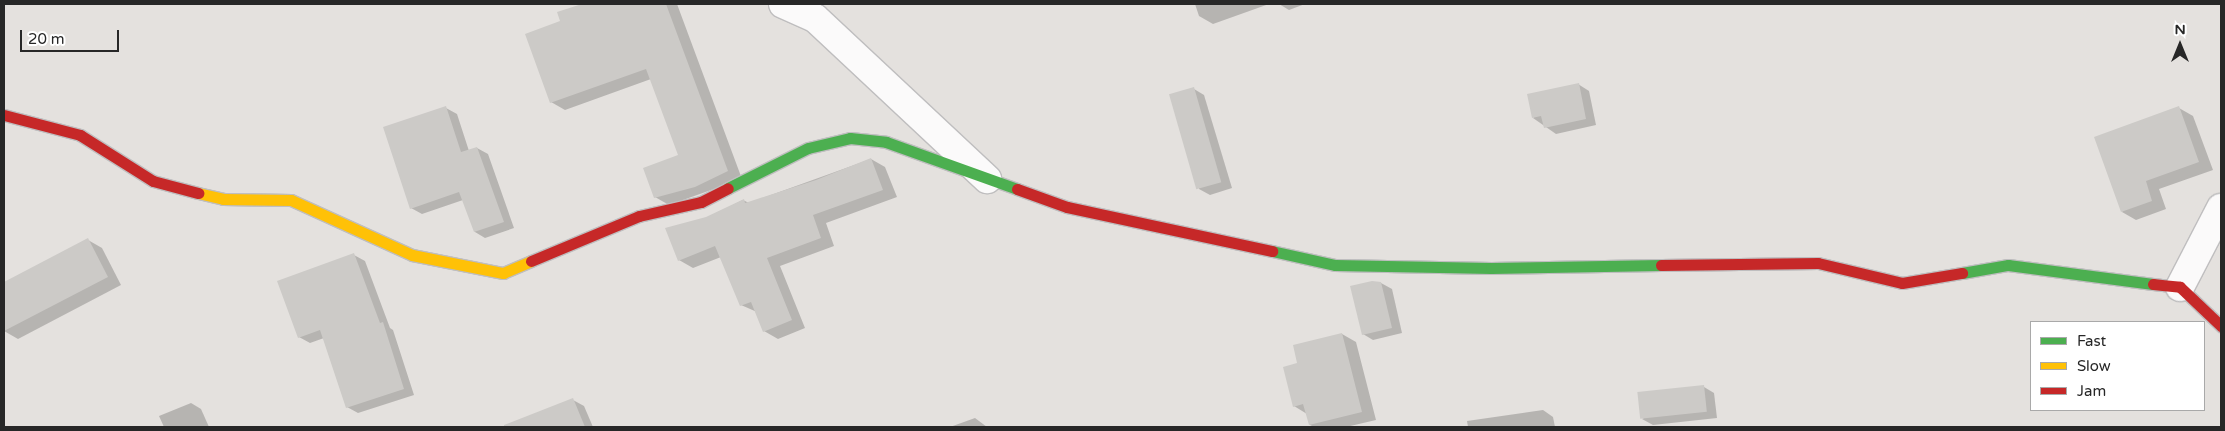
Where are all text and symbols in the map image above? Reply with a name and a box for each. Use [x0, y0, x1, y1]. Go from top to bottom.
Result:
scale bar [22, 20, 121, 52]
north arrow [2155, 20, 2205, 70]
text: N [2174, 21, 2186, 38]
text: 20 m [28, 30, 65, 48]
legend [2030, 321, 2205, 411]
text: Fast [2077, 332, 2106, 350]
text: Slow [2077, 357, 2111, 375]
text: Jam [2077, 382, 2106, 400]

